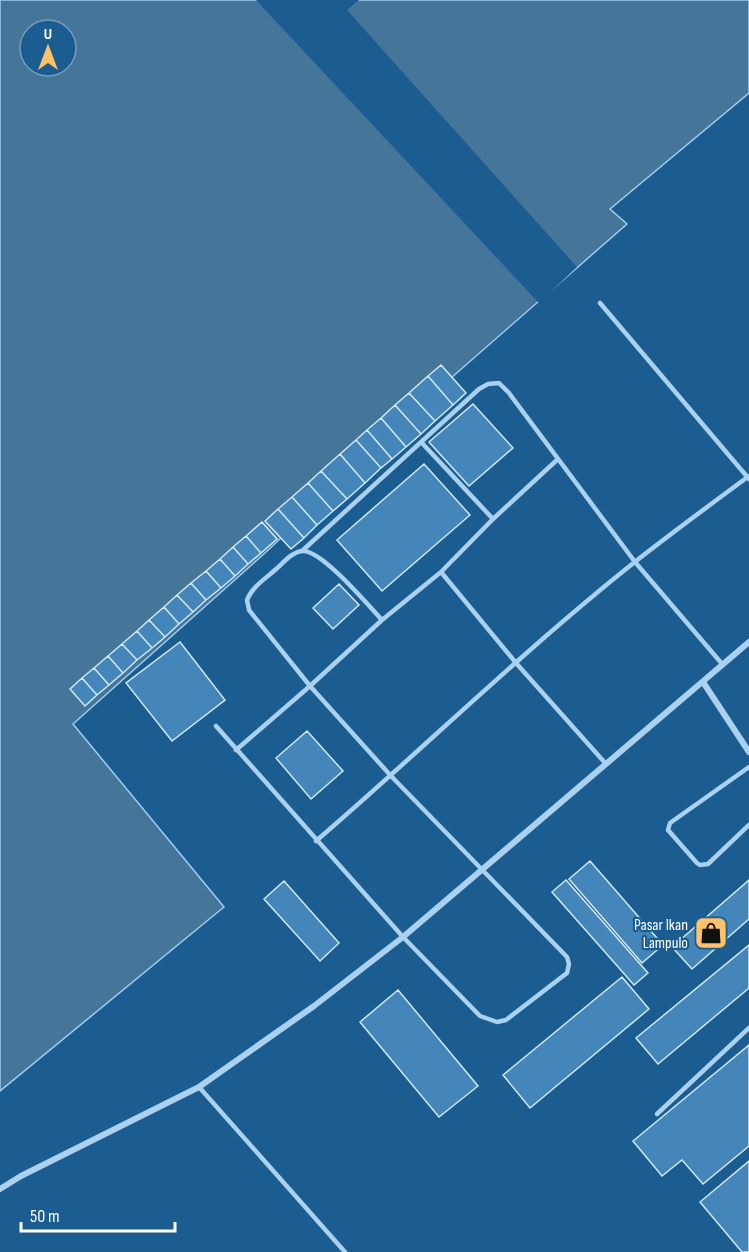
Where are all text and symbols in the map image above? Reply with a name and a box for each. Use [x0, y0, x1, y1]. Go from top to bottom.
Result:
north arrow [18, 18, 78, 78]
text: U [44, 25, 52, 44]
shop icon: Pasar Ikan Lampulo [693, 915, 729, 951]
place label: Pasar Ikan Lampulo [634, 916, 688, 953]
scale bar [21, 1195, 176, 1233]
text: 50 m [30, 1206, 60, 1227]

